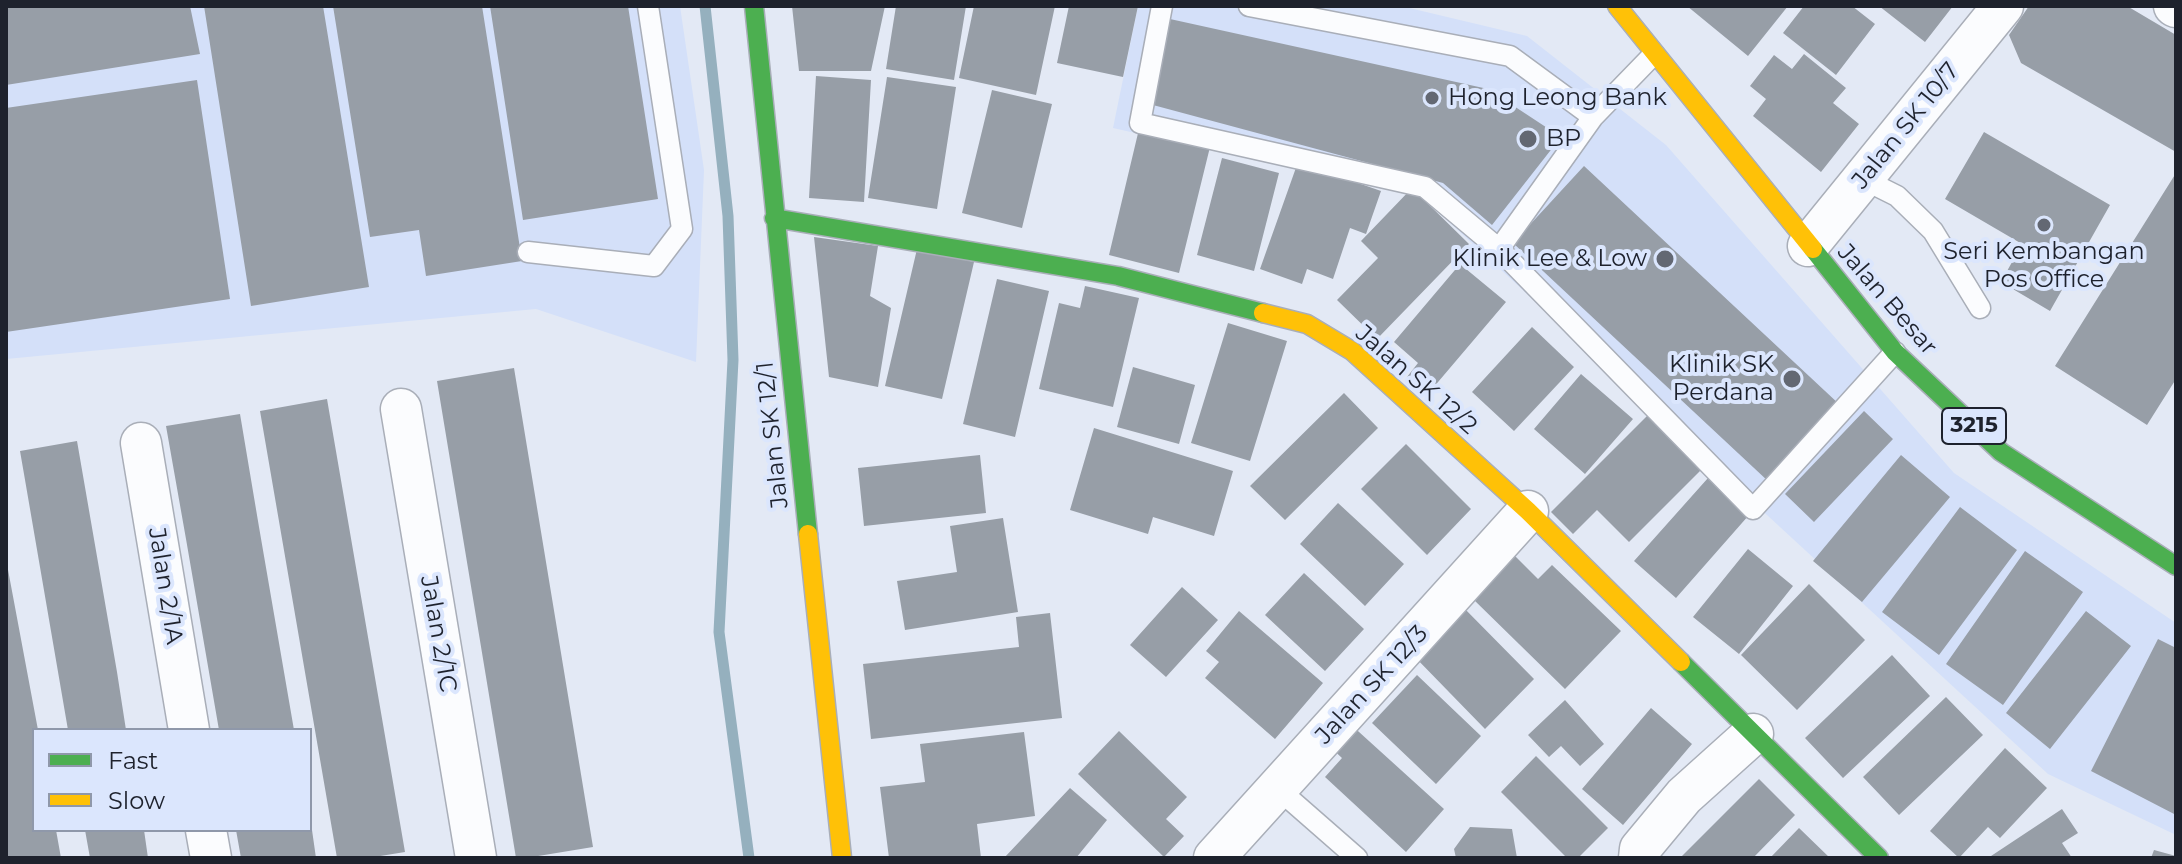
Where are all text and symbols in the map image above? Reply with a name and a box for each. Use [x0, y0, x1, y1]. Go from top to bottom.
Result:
street label: Jalan SK 10/7 [1846, 57, 1966, 195]
place label: Hong Leong Bank [1448, 84, 1667, 112]
marker: Hong Leong Bank [1423, 89, 1441, 107]
place label: BP [1546, 125, 1581, 153]
marker: BP [1517, 128, 1539, 150]
marker: Seri Kembangan Pos Office [2035, 216, 2053, 234]
place label: Seri Kembangan Pos Office [1943, 238, 2145, 294]
street label: Jalan Besar [1831, 239, 1943, 361]
place label: Klinik Lee & Low [1452, 245, 1647, 273]
marker: Klinik Lee & Low [1654, 248, 1676, 270]
street label: Jalan SK 12/2 [1349, 319, 1483, 441]
place label: Klinik SK Perdana [1669, 351, 1774, 407]
street label: Jalan SK 12/1 [751, 360, 795, 510]
marker: Klinik SK Perdana [1781, 368, 1803, 390]
road number: 3215 [1942, 408, 2006, 444]
street label: Jalan 2/1A [142, 526, 188, 646]
street label: Jalan 2/1C [414, 574, 462, 694]
street label: Jalan SK 12/3 [1310, 620, 1434, 750]
legend [32, 728, 312, 832]
text: Fast [108, 746, 158, 775]
text: Slow [108, 786, 165, 815]

